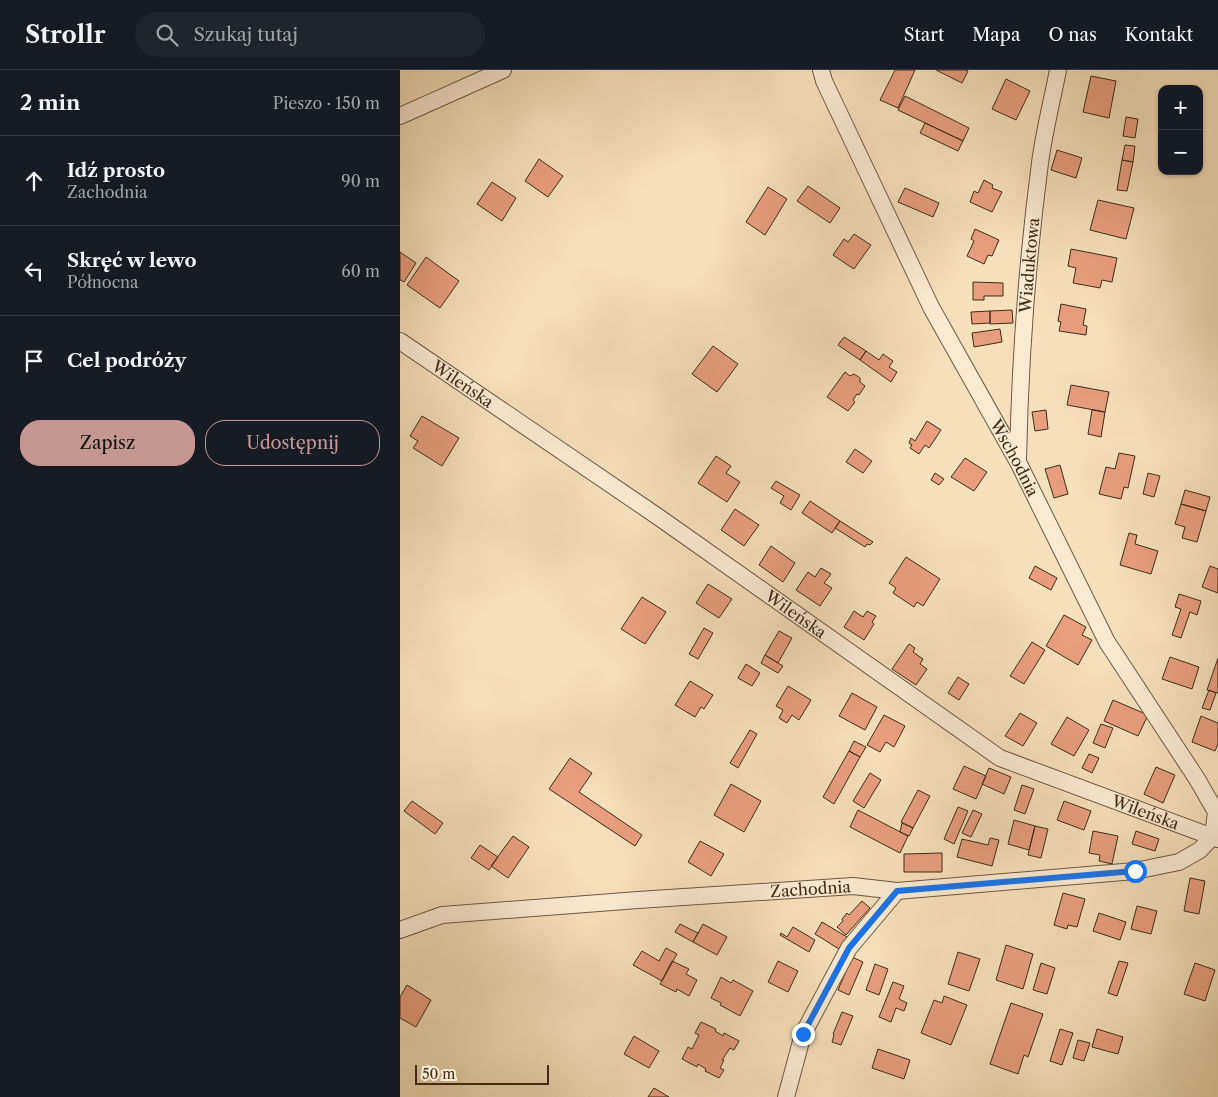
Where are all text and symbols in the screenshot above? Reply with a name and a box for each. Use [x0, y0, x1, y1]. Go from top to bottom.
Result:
search box [135, 12, 485, 57]
text: Strollr [25, 20, 105, 49]
icon: search [153, 21, 181, 49]
text: Szukaj tutaj [193, 23, 298, 46]
text: Start [904, 24, 944, 46]
text: Mapa [972, 24, 1020, 46]
text: O nas [1048, 24, 1097, 46]
text: Kontakt [1125, 24, 1193, 46]
map controls [1158, 85, 1203, 175]
button: + [1158, 85, 1203, 130]
text: 2 min [20, 90, 80, 115]
text: Pieszo · 150 m [273, 93, 380, 113]
button: − [1158, 130, 1203, 175]
text: Idź prosto [67, 159, 165, 182]
icon: ahead [20, 167, 48, 195]
text: 90 m [341, 171, 380, 191]
text: Zachodnia [67, 182, 148, 202]
street label: Wiaduktowa [1015, 216, 1043, 315]
text: Skręć w lewo [67, 249, 197, 272]
icon: left [20, 257, 48, 285]
text: 60 m [341, 261, 380, 281]
text: Północna [67, 272, 139, 292]
icon: arrive [20, 347, 48, 375]
text: Cel podróży [67, 349, 186, 372]
street label: Wileńska [427, 355, 498, 412]
street label: Wschodnia [986, 415, 1044, 500]
button: Zapisz [20, 420, 195, 466]
button: Udostępnij [205, 420, 380, 466]
street label: Wileńska [761, 585, 831, 643]
street label: Wileńska [1108, 790, 1183, 834]
route start [1124, 860, 1147, 883]
street label: Zachodnia [770, 876, 852, 901]
route end [792, 1023, 815, 1046]
scale bar [415, 1062, 549, 1085]
text: 50 m [422, 1065, 455, 1083]

